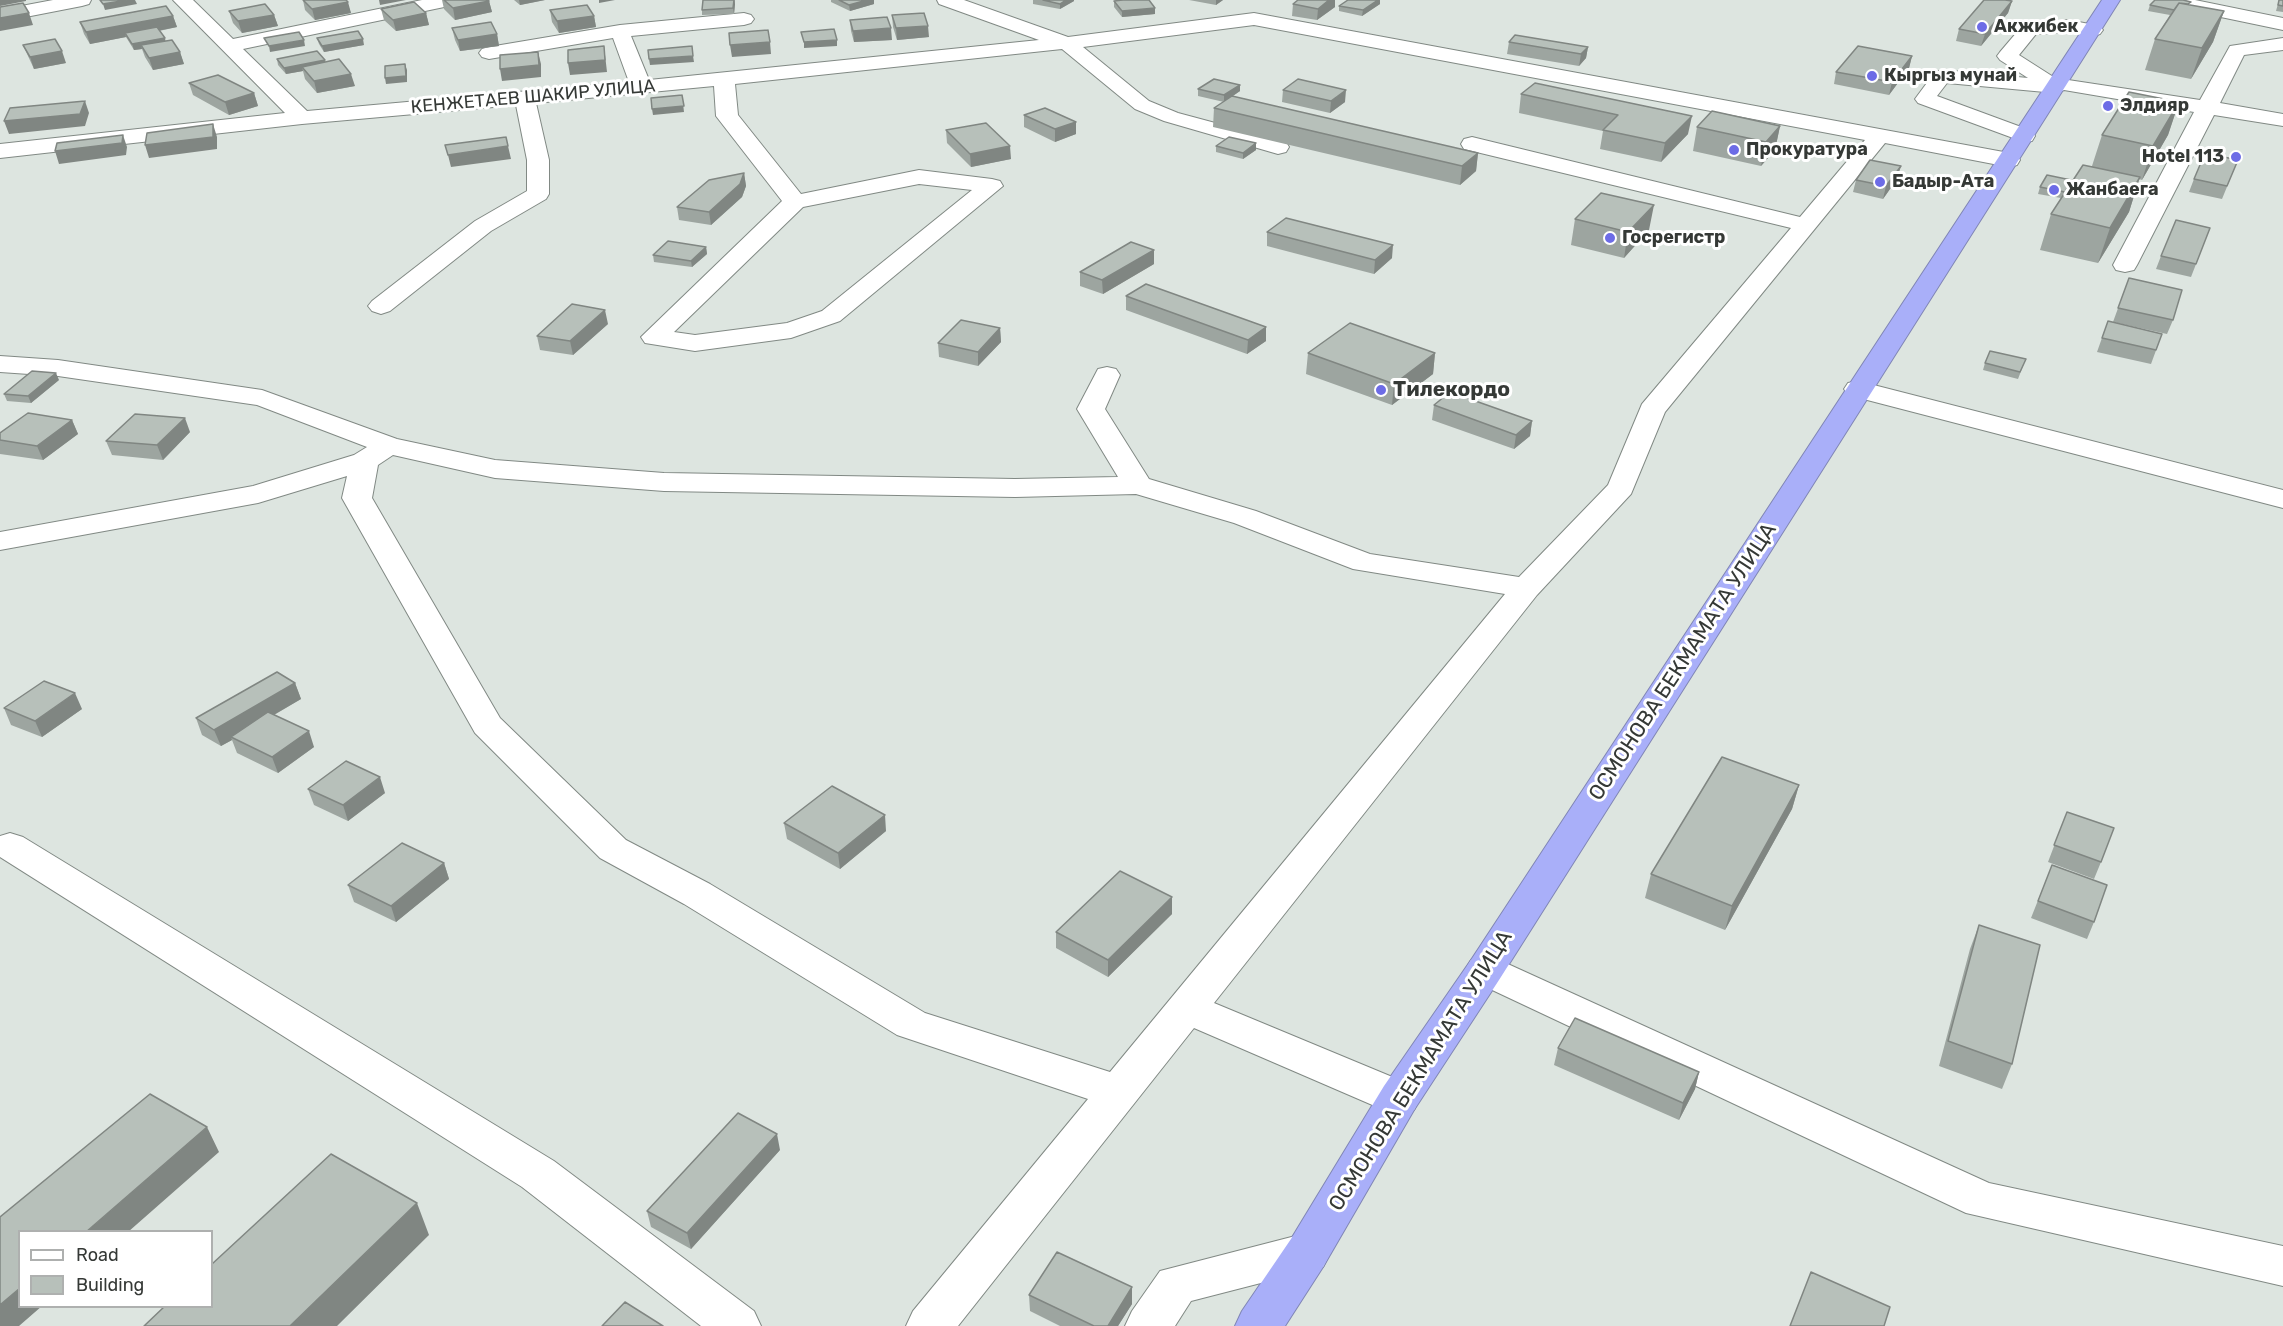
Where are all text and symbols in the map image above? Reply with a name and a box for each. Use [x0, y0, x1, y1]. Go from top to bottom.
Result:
place label: Акжибек [1994, 16, 2078, 38]
marker: Акжибек [1975, 20, 1989, 34]
place label: Кыргыз мунай [1884, 65, 2017, 87]
marker: Кыргыз мунай [1865, 69, 1879, 83]
street label: КЕНЖЕТАЕВ ШАКИР УЛИЦА [410, 76, 656, 118]
place label: Элдияр [2120, 95, 2189, 117]
marker: Элдияр [2101, 99, 2115, 113]
place label: Прокуратура [1746, 139, 1868, 161]
marker: Прокуратура [1727, 143, 1741, 157]
place label: Hotel 113 [2142, 146, 2224, 168]
marker: Hotel 113 [2229, 150, 2243, 164]
place label: Бадыр-Ата [1892, 171, 1994, 193]
marker: Бадыр-Ата [1873, 175, 1887, 189]
place label: Жанбаега [2066, 179, 2159, 201]
marker: Жанбаега [2047, 183, 2061, 197]
place label: Госрегистр [1622, 227, 1725, 249]
marker: Госрегистр [1603, 231, 1617, 245]
place label: Тилекордо [1393, 377, 1510, 403]
marker: Тилекордо [1374, 383, 1388, 397]
street label: ОСМОНОВА БЕКМАМАТА УЛИЦА [1584, 519, 1782, 805]
street label: ОСМОНОВА БЕКМАМАТА УЛИЦА [1324, 926, 1518, 1216]
legend [18, 1230, 213, 1308]
text: Road [76, 1244, 119, 1266]
text: Building [76, 1274, 144, 1296]

